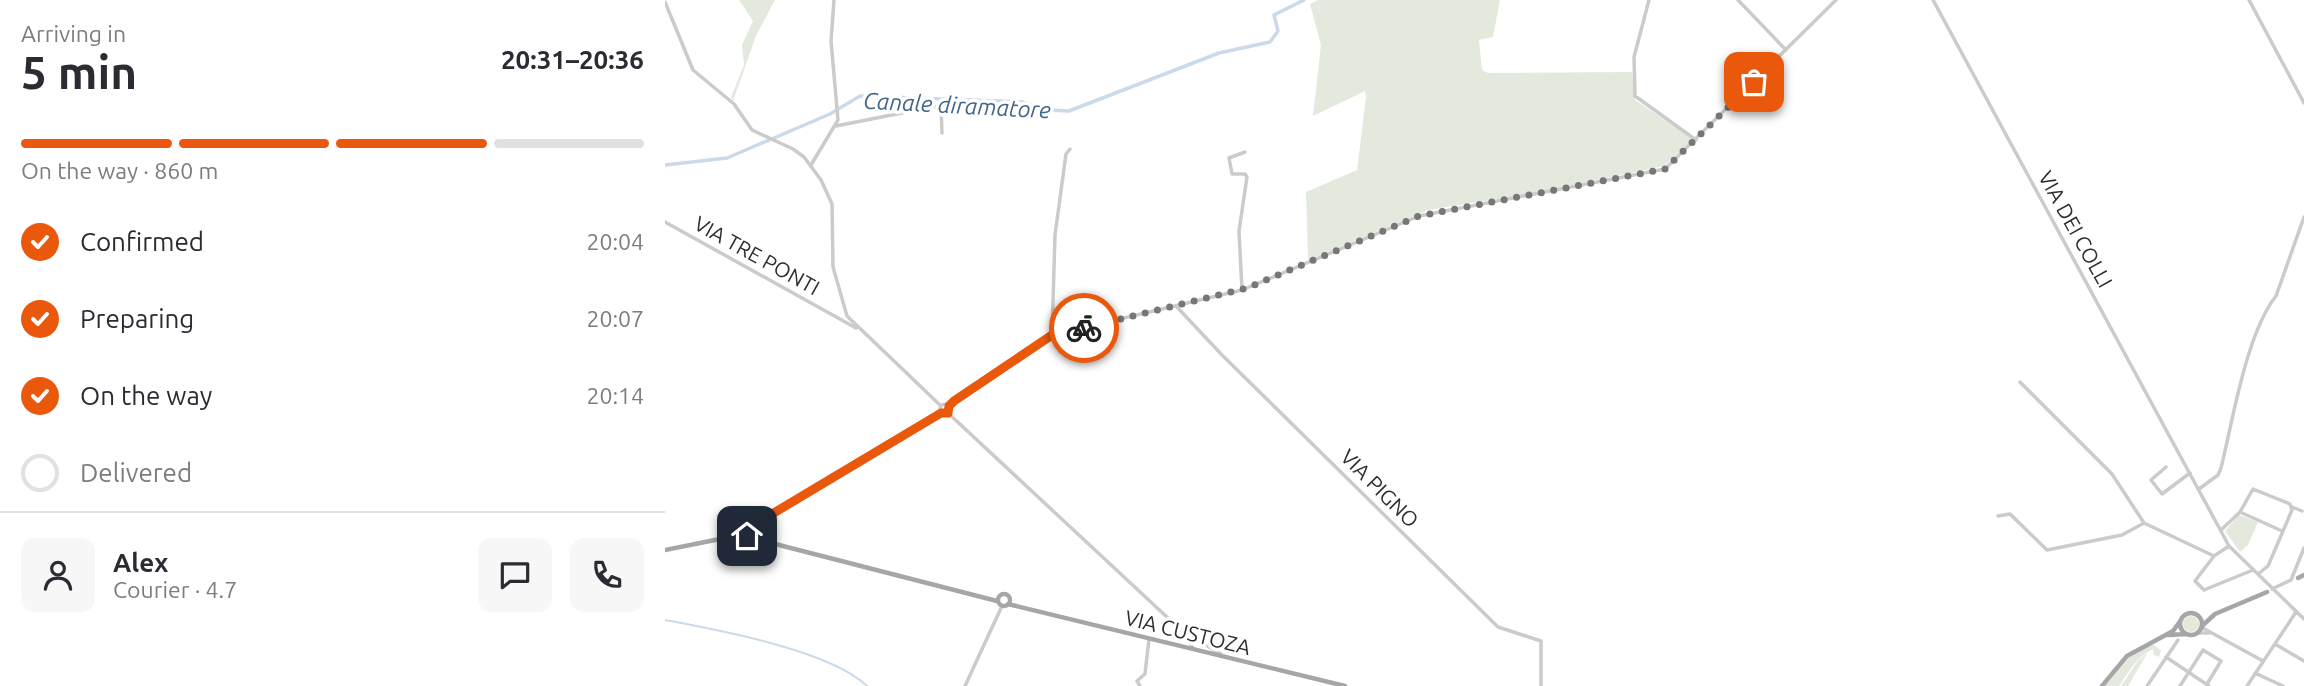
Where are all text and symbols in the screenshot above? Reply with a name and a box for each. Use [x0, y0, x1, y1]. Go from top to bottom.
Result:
text: Arriving in [21, 21, 126, 46]
text: 20:31–20:36 [501, 45, 644, 74]
text: 5 min [21, 46, 137, 98]
pin [1724, 52, 1784, 112]
icon: bag [1735, 63, 1773, 101]
water label: Canale diramatore [863, 88, 1052, 122]
text: On the way · 860 m [21, 158, 218, 183]
street label: VIA DEI COLLI [2034, 166, 2118, 292]
street label: VIA TRE PONTI [690, 211, 824, 299]
icon: check [21, 223, 59, 261]
text: Confirmed [80, 227, 204, 256]
text: 20:04 [586, 229, 644, 254]
courier [1049, 293, 1119, 363]
icon: check [21, 300, 59, 338]
text: Preparing [80, 304, 194, 333]
text: 20:07 [586, 306, 644, 331]
icon: bike [1065, 309, 1103, 347]
icon: check [21, 377, 59, 415]
text: On the way [80, 381, 212, 410]
text: 20:14 [586, 383, 644, 408]
street label: VIA PIGNO [1336, 444, 1424, 532]
text: Delivered [80, 458, 192, 487]
pin [717, 506, 777, 566]
icon: home [728, 517, 766, 555]
button: person [21, 538, 95, 612]
button: chat [478, 538, 552, 612]
button: phone [570, 538, 644, 612]
text: Alex [113, 548, 168, 577]
text: Courier · 4.7 [113, 577, 237, 602]
street label: VIA CUSTOZA [1123, 605, 1254, 659]

